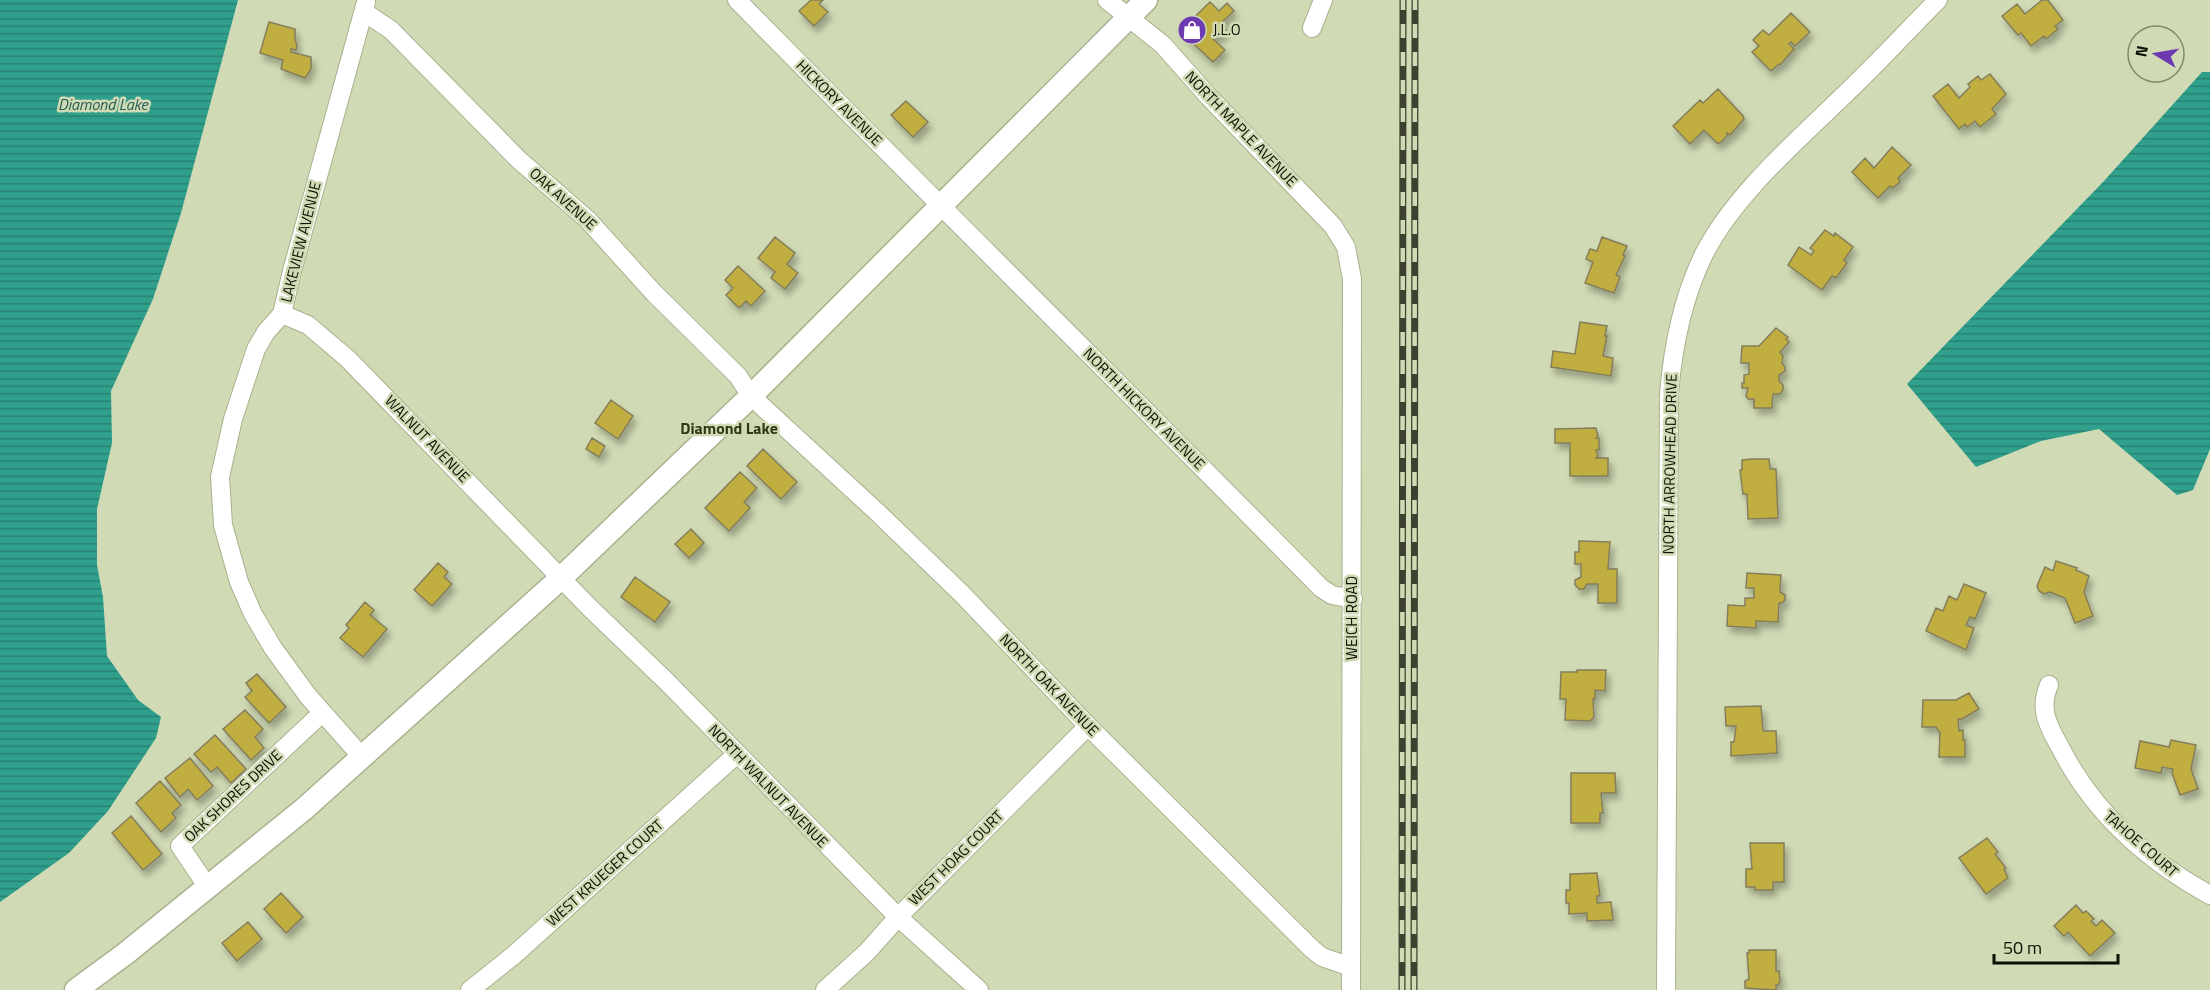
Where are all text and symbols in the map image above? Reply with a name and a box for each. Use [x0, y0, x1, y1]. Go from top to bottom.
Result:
shop icon: J.L.O [1176, 14, 1208, 46]
place label: J.L.O [1213, 18, 1241, 41]
north arrow [2126, 24, 2186, 84]
text: N [2128, 43, 2154, 59]
street label: HICKORY AVENUE [791, 54, 888, 151]
street label: NORTH MAPLE AVENUE [1180, 66, 1303, 192]
water label: Diamond Lake [58, 92, 150, 116]
street label: OAK AVENUE [524, 162, 602, 235]
street label: LAKEVIEW AVENUE [274, 179, 327, 305]
street label: NORTH HICKORY AVENUE [1078, 342, 1211, 475]
street label: NORTH ARROWHEAD DRIVE [1656, 373, 1683, 555]
street label: WALNUT AVENUE [380, 390, 475, 488]
district label: Diamond Lake [680, 416, 778, 440]
street label: WEICH ROAD [1340, 576, 1363, 660]
street label: NORTH OAK AVENUE [994, 628, 1104, 741]
street label: NORTH WALNUT AVENUE [703, 719, 834, 853]
street label: OAK SHORES DRIVE [178, 744, 287, 847]
street label: WEST HOAG COURT [903, 805, 1009, 911]
street label: TAHOE COURT [2099, 805, 2184, 883]
street label: WEST KRUEGER COURT [541, 813, 669, 932]
scale bar [1994, 927, 2118, 965]
text: 50 m [2003, 934, 2042, 961]

